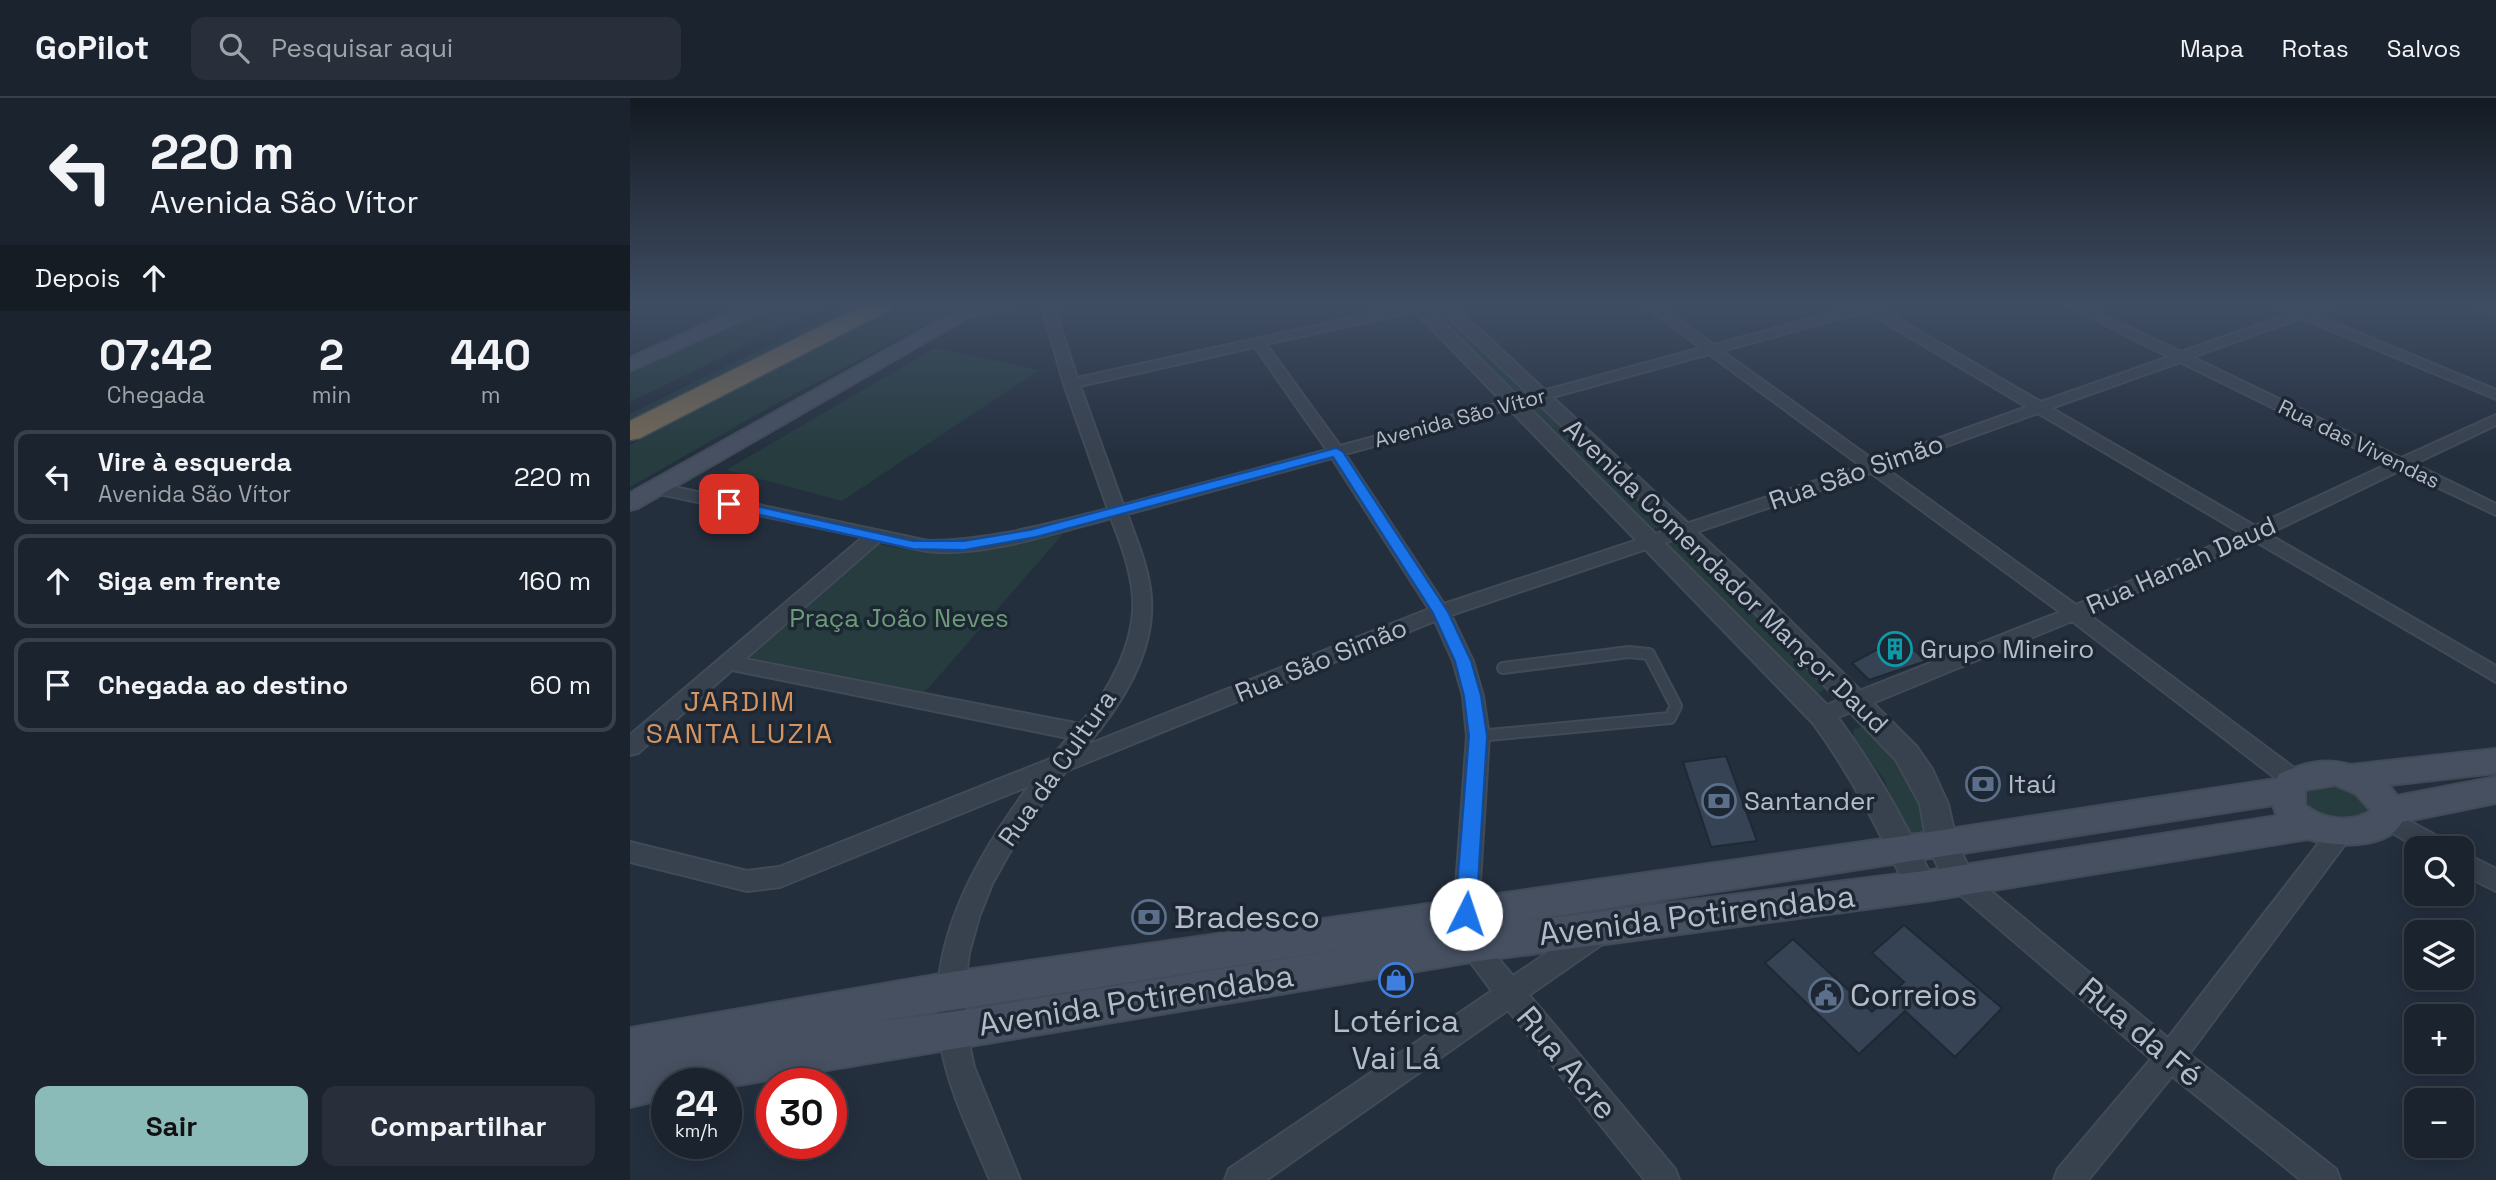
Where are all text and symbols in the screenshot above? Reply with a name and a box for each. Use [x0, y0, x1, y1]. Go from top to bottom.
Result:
search box [191, 17, 681, 80]
text: GoPilot [35, 27, 149, 69]
icon: search [215, 29, 253, 67]
text: Pesquisar aqui [271, 31, 453, 65]
text: Mapa [2180, 33, 2244, 64]
text: Rotas [2282, 33, 2349, 64]
text: Salvos [2387, 33, 2461, 64]
text: 220 m [150, 121, 294, 183]
icon: left [35, 126, 126, 217]
text: Avenida São Vítor [150, 182, 419, 222]
icon: ahead [135, 259, 173, 297]
text: Depois [35, 261, 121, 295]
text: 07:42 [99, 329, 213, 382]
text: 2 [319, 329, 344, 382]
text: 440 [450, 329, 531, 382]
text: Chegada [107, 380, 205, 410]
text: min [312, 380, 351, 410]
text: m [481, 380, 501, 410]
street label: Avenida São Vítor [1371, 382, 1549, 453]
street label: Rua das Vivendas [2274, 393, 2444, 494]
street label: Avenida Comendador Mançor Daud [1556, 411, 1896, 741]
street label: Rua São Simão [1764, 426, 1948, 518]
text: Vire à esquerda [98, 445, 292, 479]
icon: left [39, 458, 77, 496]
text: 220 m [514, 460, 591, 494]
pin [699, 474, 759, 534]
text: Avenida São Vítor [98, 479, 291, 509]
icon: arrive [710, 485, 748, 523]
street label: Rua Hanah Daud [2081, 508, 2281, 622]
icon: ahead [39, 562, 77, 600]
text: Siga em frente [98, 564, 281, 598]
text: 160 m [519, 564, 591, 598]
park label: Praça João Neves [789, 601, 1009, 635]
street label: Rua São Simão [1230, 610, 1412, 710]
building icon: Grupo Mineiro [1876, 630, 1914, 668]
place label: Grupo Mineiro [1920, 632, 2094, 666]
icon: arrive [39, 666, 77, 704]
text: Chegada ao destino [98, 668, 348, 702]
text: 60 m [529, 668, 591, 702]
district label: JARDIM SANTA LUZIA [646, 683, 834, 751]
street label: Rua da Cultura [990, 683, 1124, 853]
bank icon: Itaú [1964, 765, 2002, 803]
place label: Itaú [2008, 767, 2057, 801]
bank icon: Santander [1700, 782, 1738, 820]
place label: Santander [1744, 784, 1875, 818]
map controls [2404, 836, 2474, 1158]
button: search [2404, 836, 2474, 906]
street label: Avenida Potirendaba [1537, 876, 1857, 954]
position arrow [1429, 877, 1503, 951]
place label: Bradesco [1174, 897, 1320, 937]
bank icon: Bradesco [1130, 898, 1168, 936]
button: layers [2404, 920, 2474, 990]
street label: Avenida Potirendaba [976, 955, 1296, 1045]
shop icon: Lotérica Vai Lá [1377, 961, 1415, 999]
street label: Rua da Fé [2071, 969, 2211, 1095]
place label: Correios [1850, 975, 1977, 1015]
public building icon: Correios [1807, 976, 1845, 1014]
street label: Rua Acre [1508, 998, 1626, 1128]
place label: Lotérica Vai Lá [1332, 1001, 1460, 1078]
button: + [2404, 1004, 2474, 1074]
speed limit sign: 30 [756, 1068, 847, 1159]
text: 24 [675, 1082, 718, 1126]
button: Sair [35, 1086, 308, 1166]
button: Compartilhar [322, 1086, 595, 1166]
button: − [2404, 1088, 2474, 1158]
text: km/h [675, 1119, 718, 1142]

